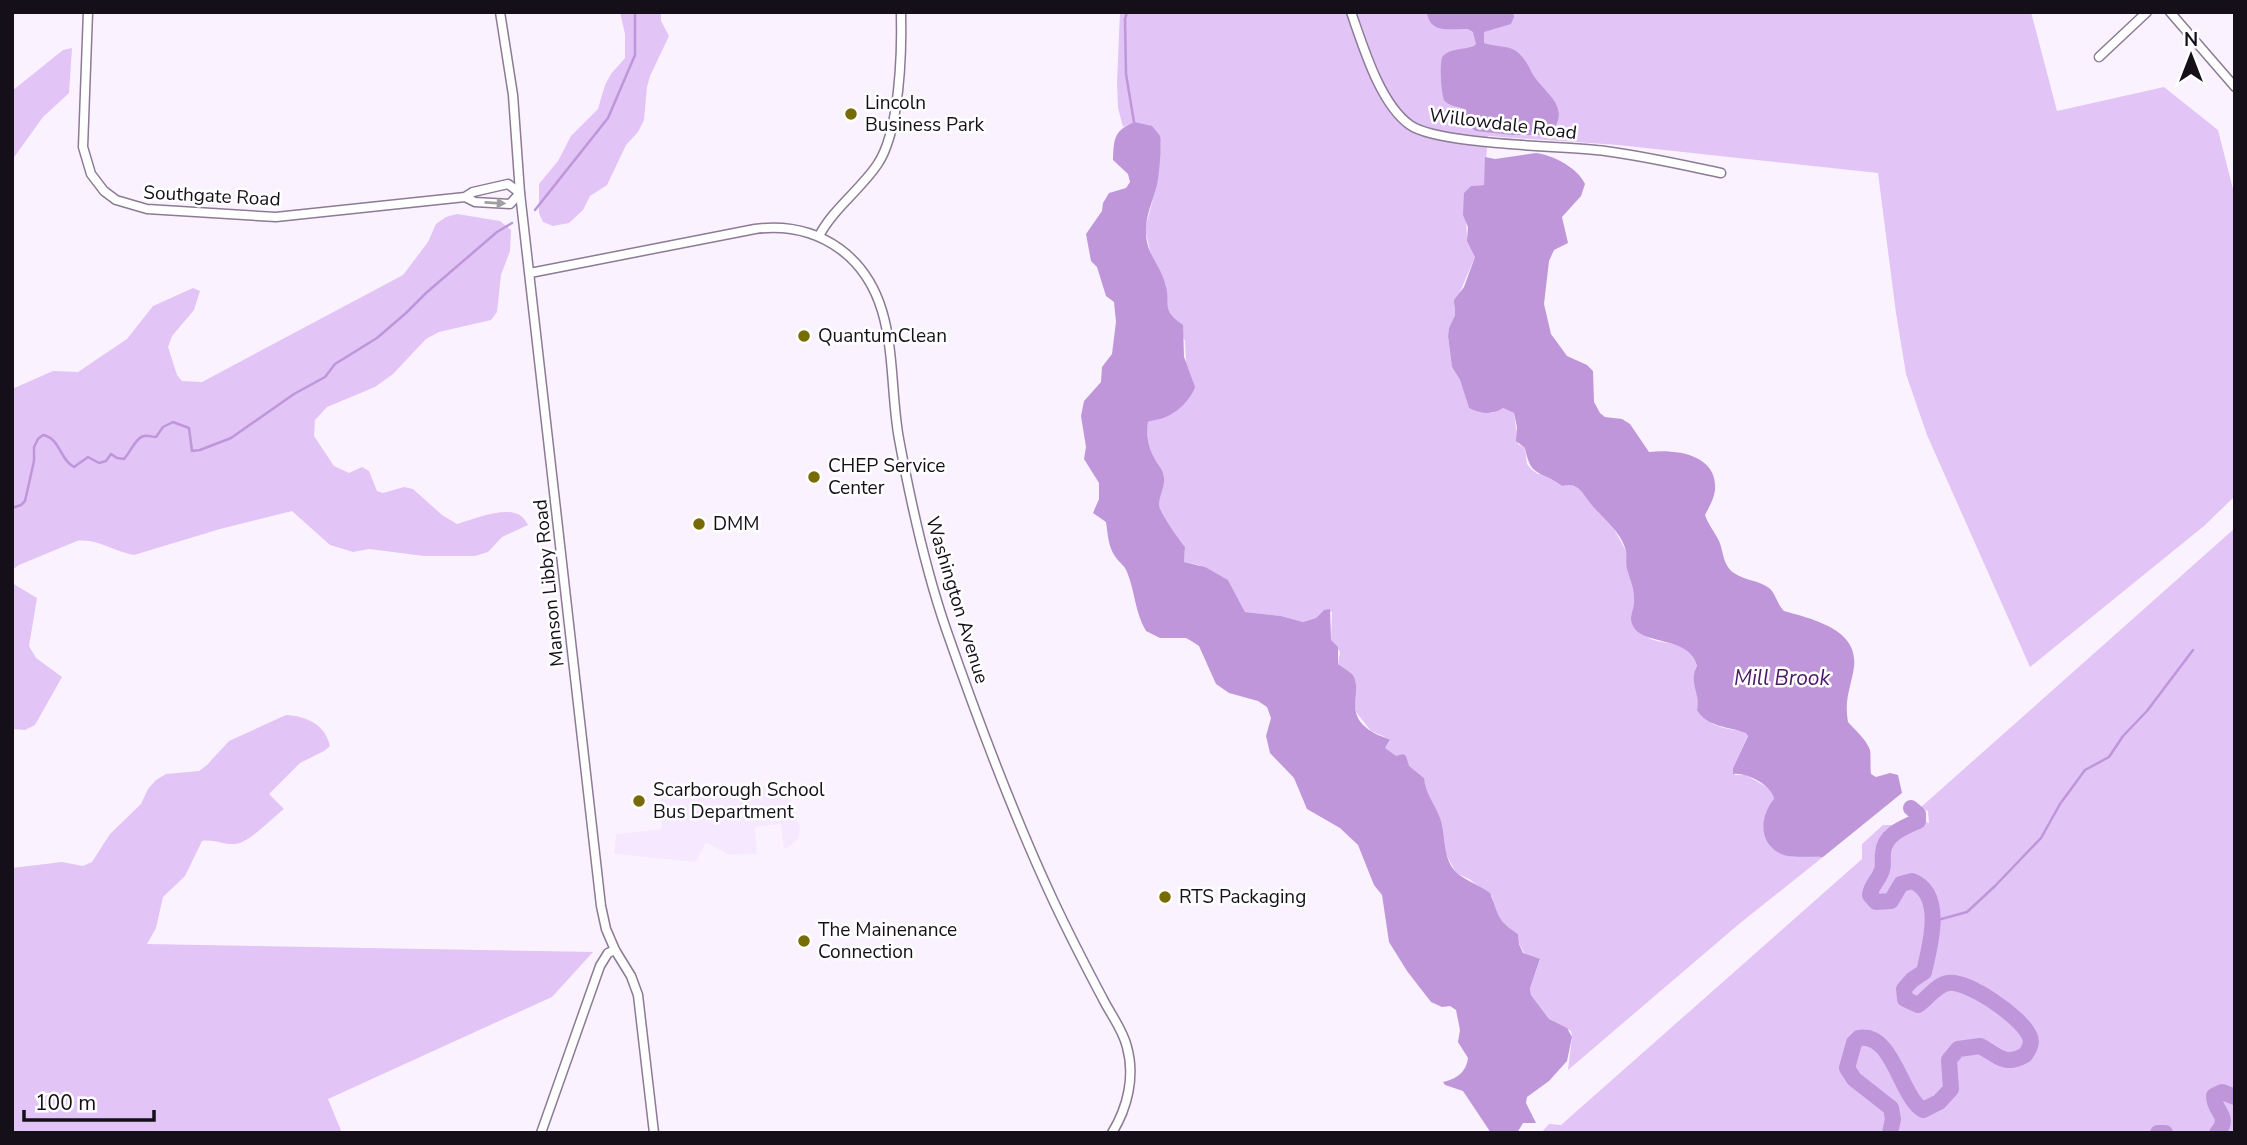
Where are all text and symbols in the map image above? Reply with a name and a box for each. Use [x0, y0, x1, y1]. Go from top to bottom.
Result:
north arrow [2156, 21, 2226, 91]
text: N [2184, 27, 2198, 53]
place label: Lincoln Business Park [865, 90, 985, 138]
street label: Willowdale Road [1428, 102, 1578, 146]
marker: Lincoln Business Park [843, 106, 859, 122]
street label: Southgate Road [143, 179, 281, 213]
one-way arrow [484, 198, 506, 209]
place label: QuantumClean [818, 323, 947, 349]
marker: QuantumClean [796, 328, 812, 344]
place label: CHEP Service Center [828, 453, 945, 501]
marker: CHEP Service Center [806, 469, 822, 485]
street label: Manson Libby Road [527, 498, 571, 668]
place label: DMM [713, 511, 760, 537]
street label: Washington Avenue [919, 513, 995, 687]
marker: DMM [691, 516, 707, 532]
water label: Mill Brook [1734, 664, 1831, 692]
place label: Scarborough School Bus Department [653, 777, 825, 825]
marker: Scarborough School Bus Department [631, 793, 647, 809]
place label: RTS Packaging [1179, 884, 1306, 910]
marker: RTS Packaging [1157, 889, 1173, 905]
place label: The Mainenance Connection [818, 917, 957, 965]
marker: The Mainenance Connection [796, 933, 812, 949]
scale bar [24, 1078, 154, 1122]
text: 100 m [35, 1089, 96, 1117]

